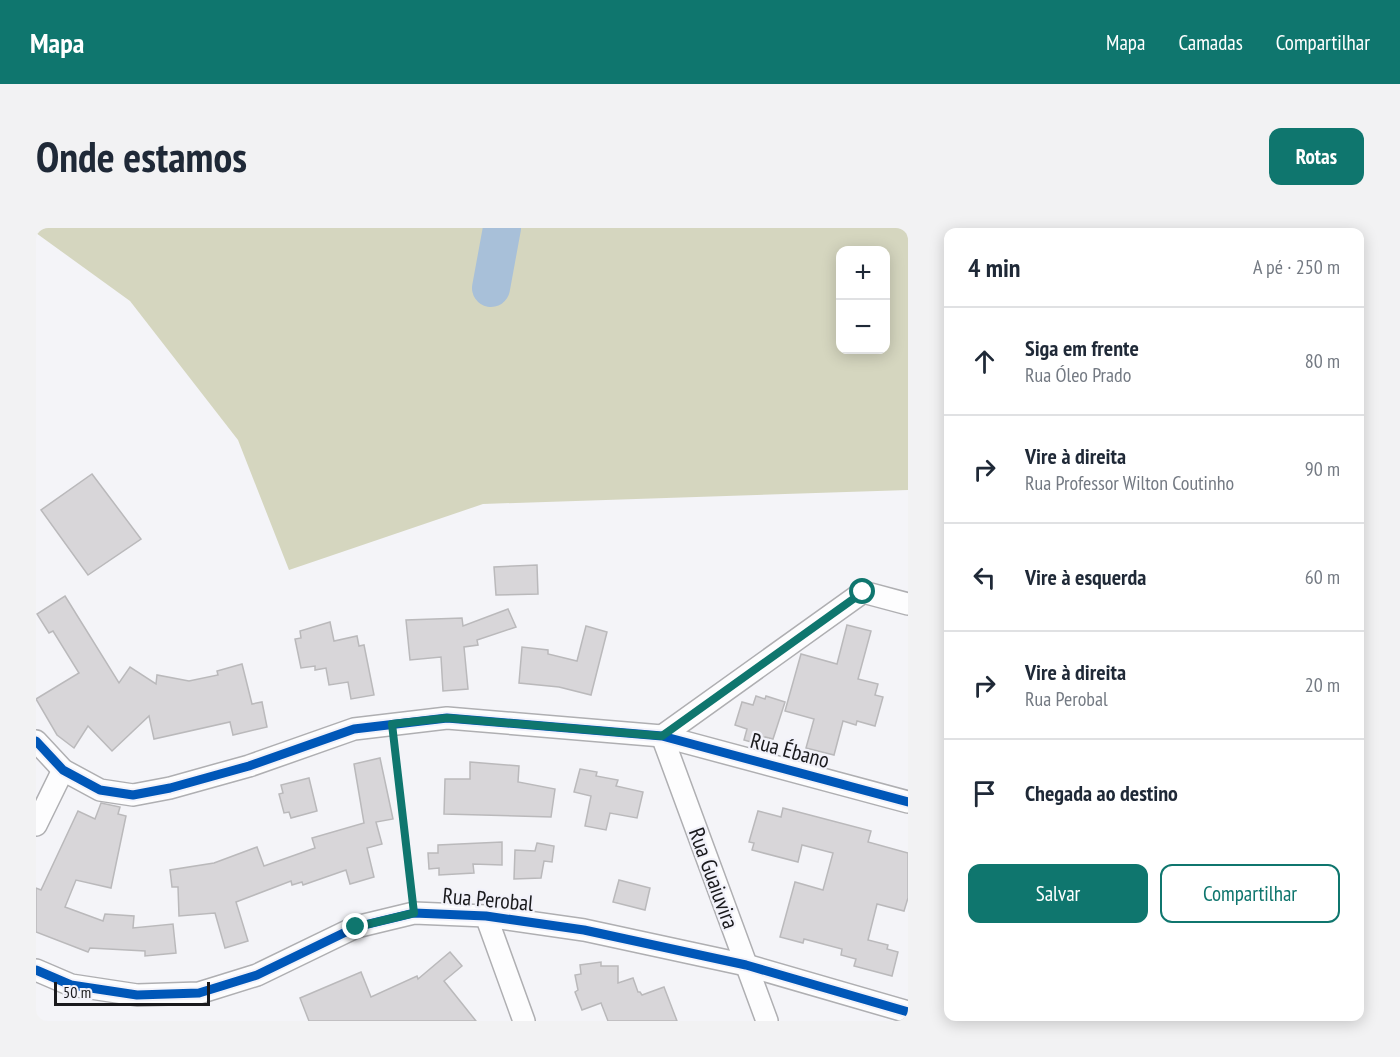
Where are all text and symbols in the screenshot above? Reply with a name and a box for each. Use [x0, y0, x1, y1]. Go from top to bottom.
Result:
text: Mapa [30, 24, 84, 61]
text: Mapa [1106, 29, 1145, 56]
text: Camadas [1178, 29, 1243, 56]
text: Compartilhar [1276, 29, 1370, 56]
button: Rotas [1269, 128, 1364, 185]
text: Onde estamos [36, 129, 247, 184]
map controls [836, 246, 890, 354]
button: + [836, 246, 890, 300]
text: 4 min [968, 251, 1021, 284]
text: A pé · 250 m [1253, 254, 1340, 280]
button: − [836, 300, 890, 354]
text: Siga em frente [1025, 334, 1139, 362]
icon: ahead [968, 345, 1001, 378]
text: 80 m [1305, 348, 1340, 374]
text: Rua Óleo Prado [1025, 362, 1131, 388]
text: Vire à direita [1025, 442, 1126, 470]
icon: right [968, 453, 1001, 486]
text: 90 m [1305, 456, 1340, 482]
text: Rua Professor Wilton Coutinho [1025, 470, 1234, 496]
icon: left [968, 561, 1001, 594]
text: Vire à esquerda [1025, 563, 1146, 591]
text: 60 m [1305, 564, 1340, 590]
route start [849, 578, 875, 604]
text: Vire à direita [1025, 658, 1126, 686]
icon: right [968, 669, 1001, 702]
text: 20 m [1305, 672, 1340, 698]
text: Rua Perobal [1025, 686, 1108, 712]
street label: Rua Ébano [747, 726, 833, 774]
icon: arrive [968, 777, 1001, 810]
text: Chegada ao destino [1025, 779, 1178, 807]
street label: Rua Guaiuvira [683, 824, 745, 932]
button: Salvar [968, 864, 1148, 923]
button: Compartilhar [1160, 864, 1340, 923]
street label: Rua Perobal [441, 881, 535, 917]
route end [342, 913, 368, 939]
scale bar [54, 979, 210, 1006]
text: 50 m [63, 982, 91, 1002]

